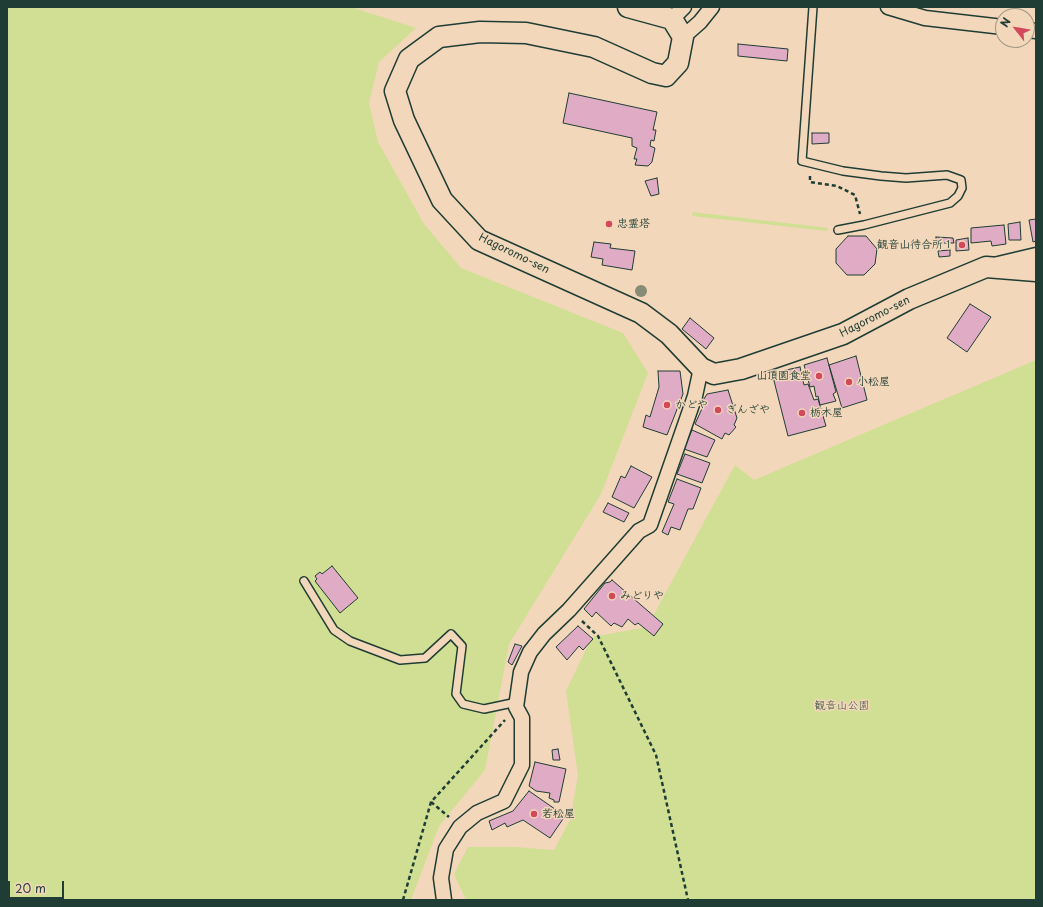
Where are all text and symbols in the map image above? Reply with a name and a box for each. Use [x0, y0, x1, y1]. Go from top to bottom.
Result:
north arrow [995, 8, 1035, 48]
text: N [996, 14, 1015, 30]
place label: 忠霊塔 [617, 217, 650, 231]
marker: 忠霊塔 [604, 219, 614, 229]
street label: Hagoromo-sen [477, 231, 551, 277]
place label: 観音山待合所１ [877, 238, 954, 252]
marker: 観音山待合所１ [957, 240, 967, 250]
street label: Hagoromo-sen [838, 294, 912, 340]
place label: 山頂園食堂 [756, 369, 811, 383]
marker: 山頂園食堂 [814, 371, 824, 381]
place label: 小松屋 [857, 375, 890, 389]
marker: 小松屋 [844, 377, 854, 387]
place label: かどや [675, 398, 708, 412]
marker: かどや [662, 400, 672, 410]
place label: ぎんざや [726, 403, 770, 417]
marker: ぎんざや [713, 405, 723, 415]
place label: 栃木屋 [810, 406, 843, 420]
marker: 栃木屋 [797, 408, 807, 418]
place label: みどりや [620, 589, 664, 603]
marker: みどりや [607, 591, 617, 601]
park label: 観音山公園 [815, 699, 869, 713]
place label: 若松屋 [542, 807, 575, 821]
marker: 若松屋 [529, 809, 539, 819]
scale bar [10, 873, 66, 899]
text: 20 m [15, 879, 46, 897]

